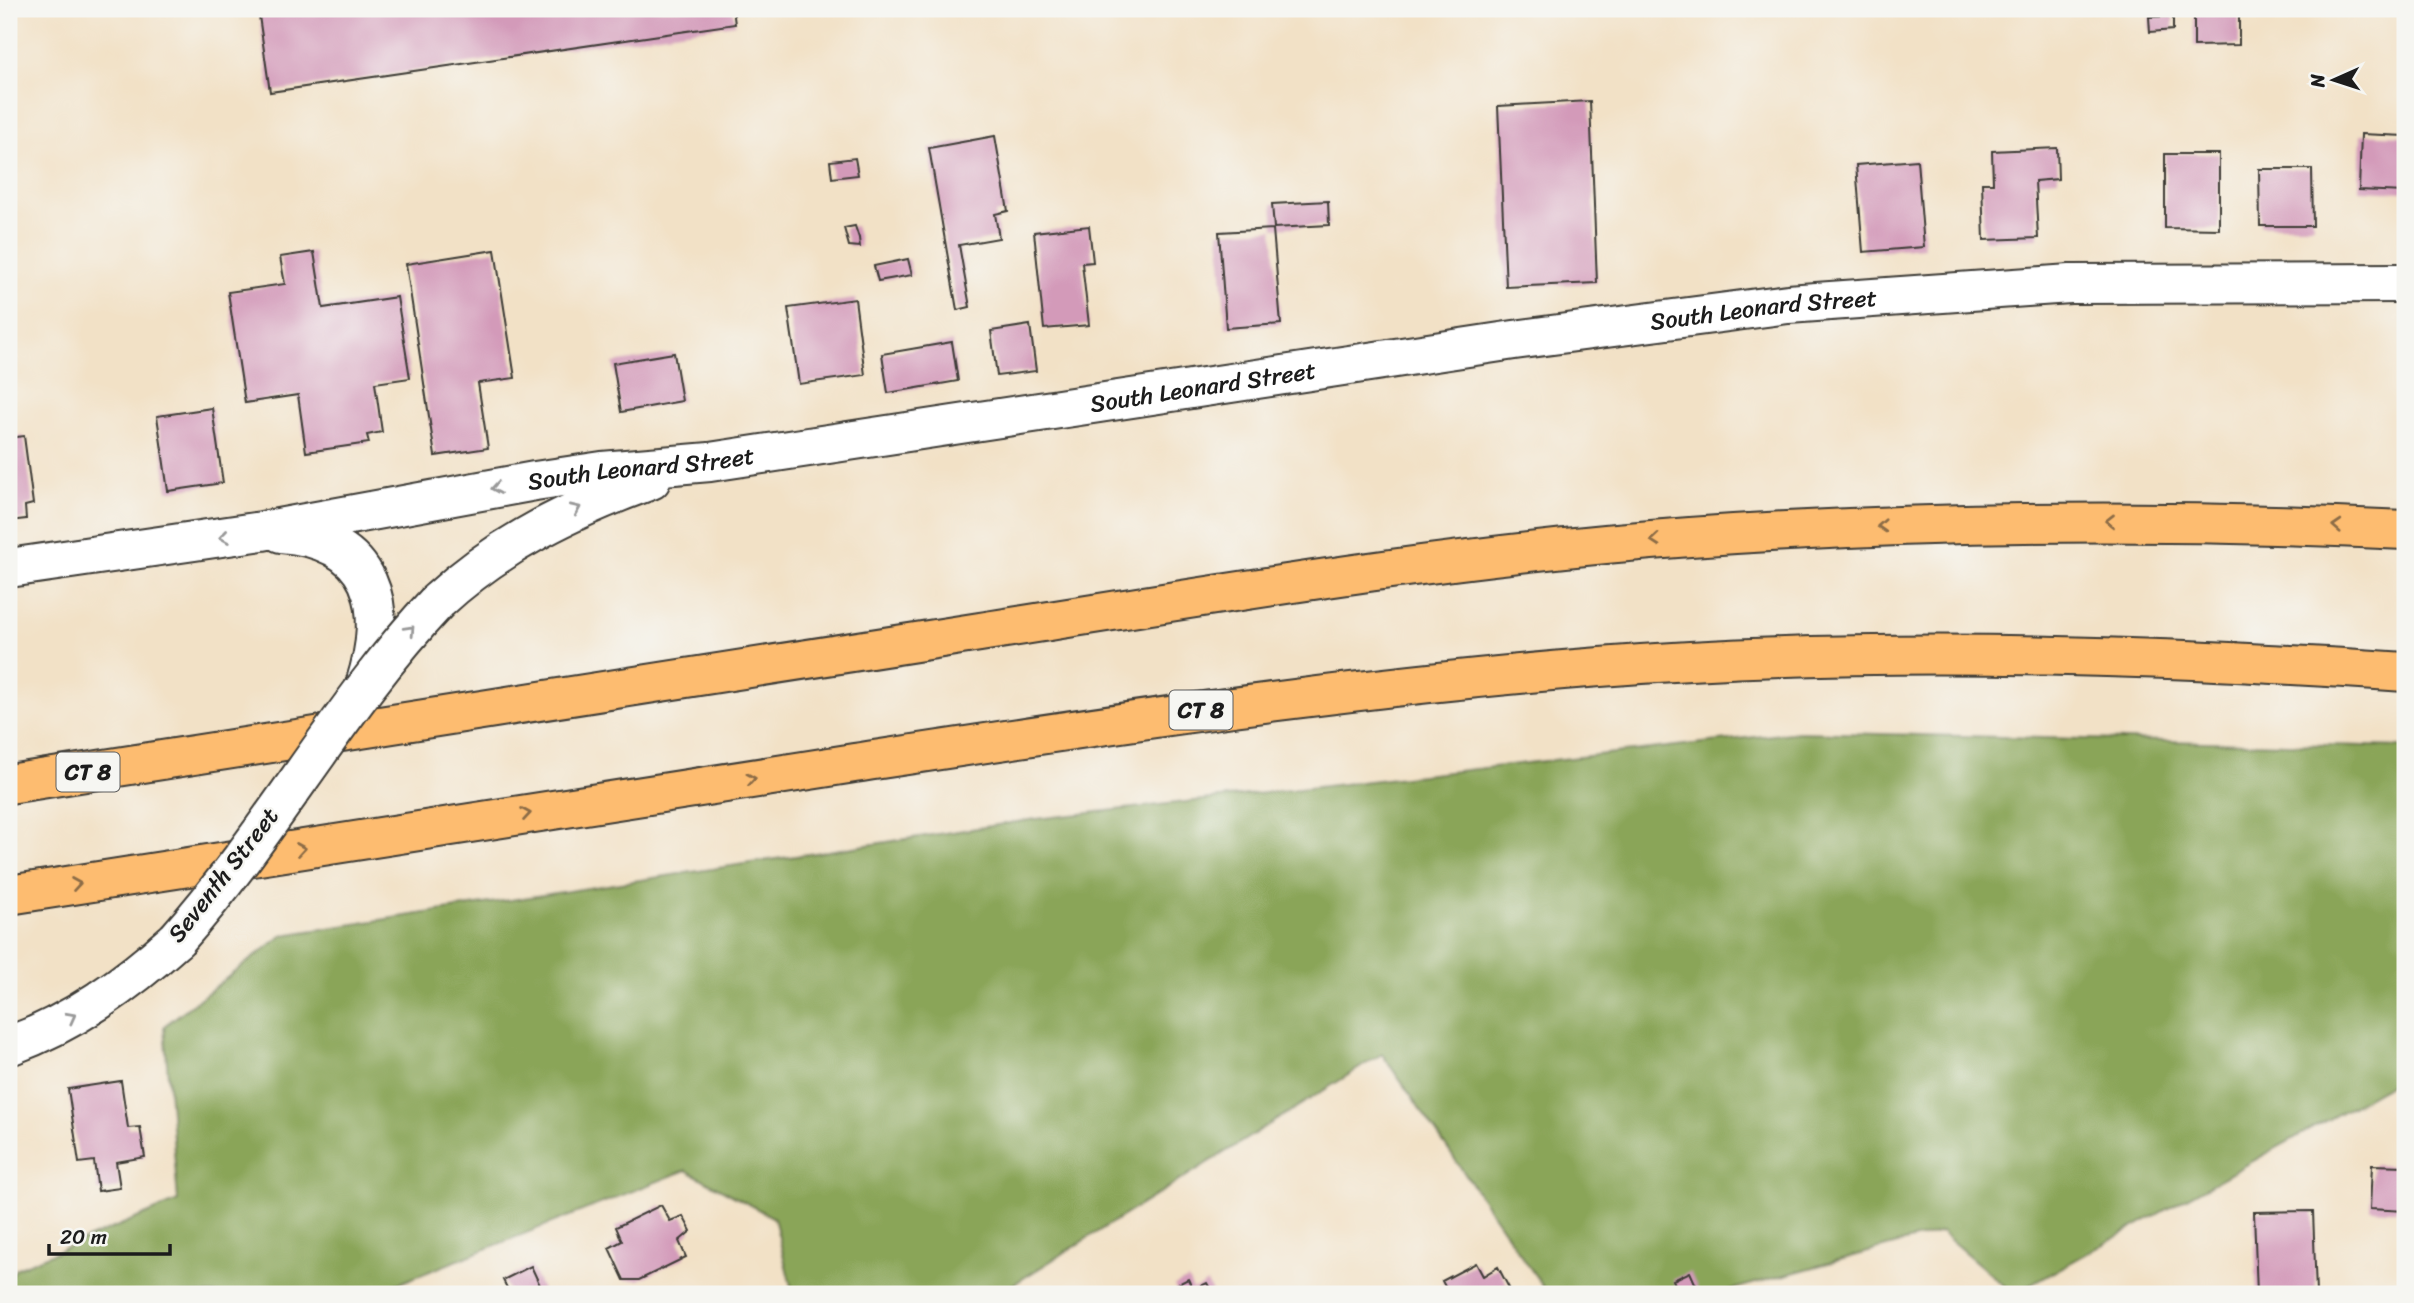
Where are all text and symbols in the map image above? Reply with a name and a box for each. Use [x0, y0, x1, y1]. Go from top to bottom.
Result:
north arrow [2298, 46, 2368, 116]
text: N [2301, 73, 2334, 89]
street label: South Leonard Street [1648, 277, 1878, 343]
street label: South Leonard Street [1087, 349, 1319, 425]
street label: South Leonard Street [525, 435, 757, 503]
one-way arrow [490, 480, 502, 495]
one-way arrow [569, 504, 581, 518]
one-way arrow [2104, 513, 2114, 529]
one-way arrow [1877, 519, 1888, 534]
one-way arrow [2331, 519, 2342, 534]
one-way arrow [218, 529, 230, 544]
one-way arrow [1649, 532, 1660, 547]
one-way arrow [402, 625, 415, 638]
road number: CT 8 [1170, 690, 1232, 730]
road number: CT 8 [56, 752, 119, 792]
one-way arrow [745, 772, 756, 787]
street label: Seventh Street [156, 798, 290, 952]
one-way arrow [520, 807, 532, 822]
one-way arrow [295, 842, 307, 857]
one-way arrow [70, 877, 82, 892]
one-way arrow [64, 1012, 76, 1026]
scale bar [49, 1212, 170, 1256]
text: 20 m [60, 1218, 107, 1256]

